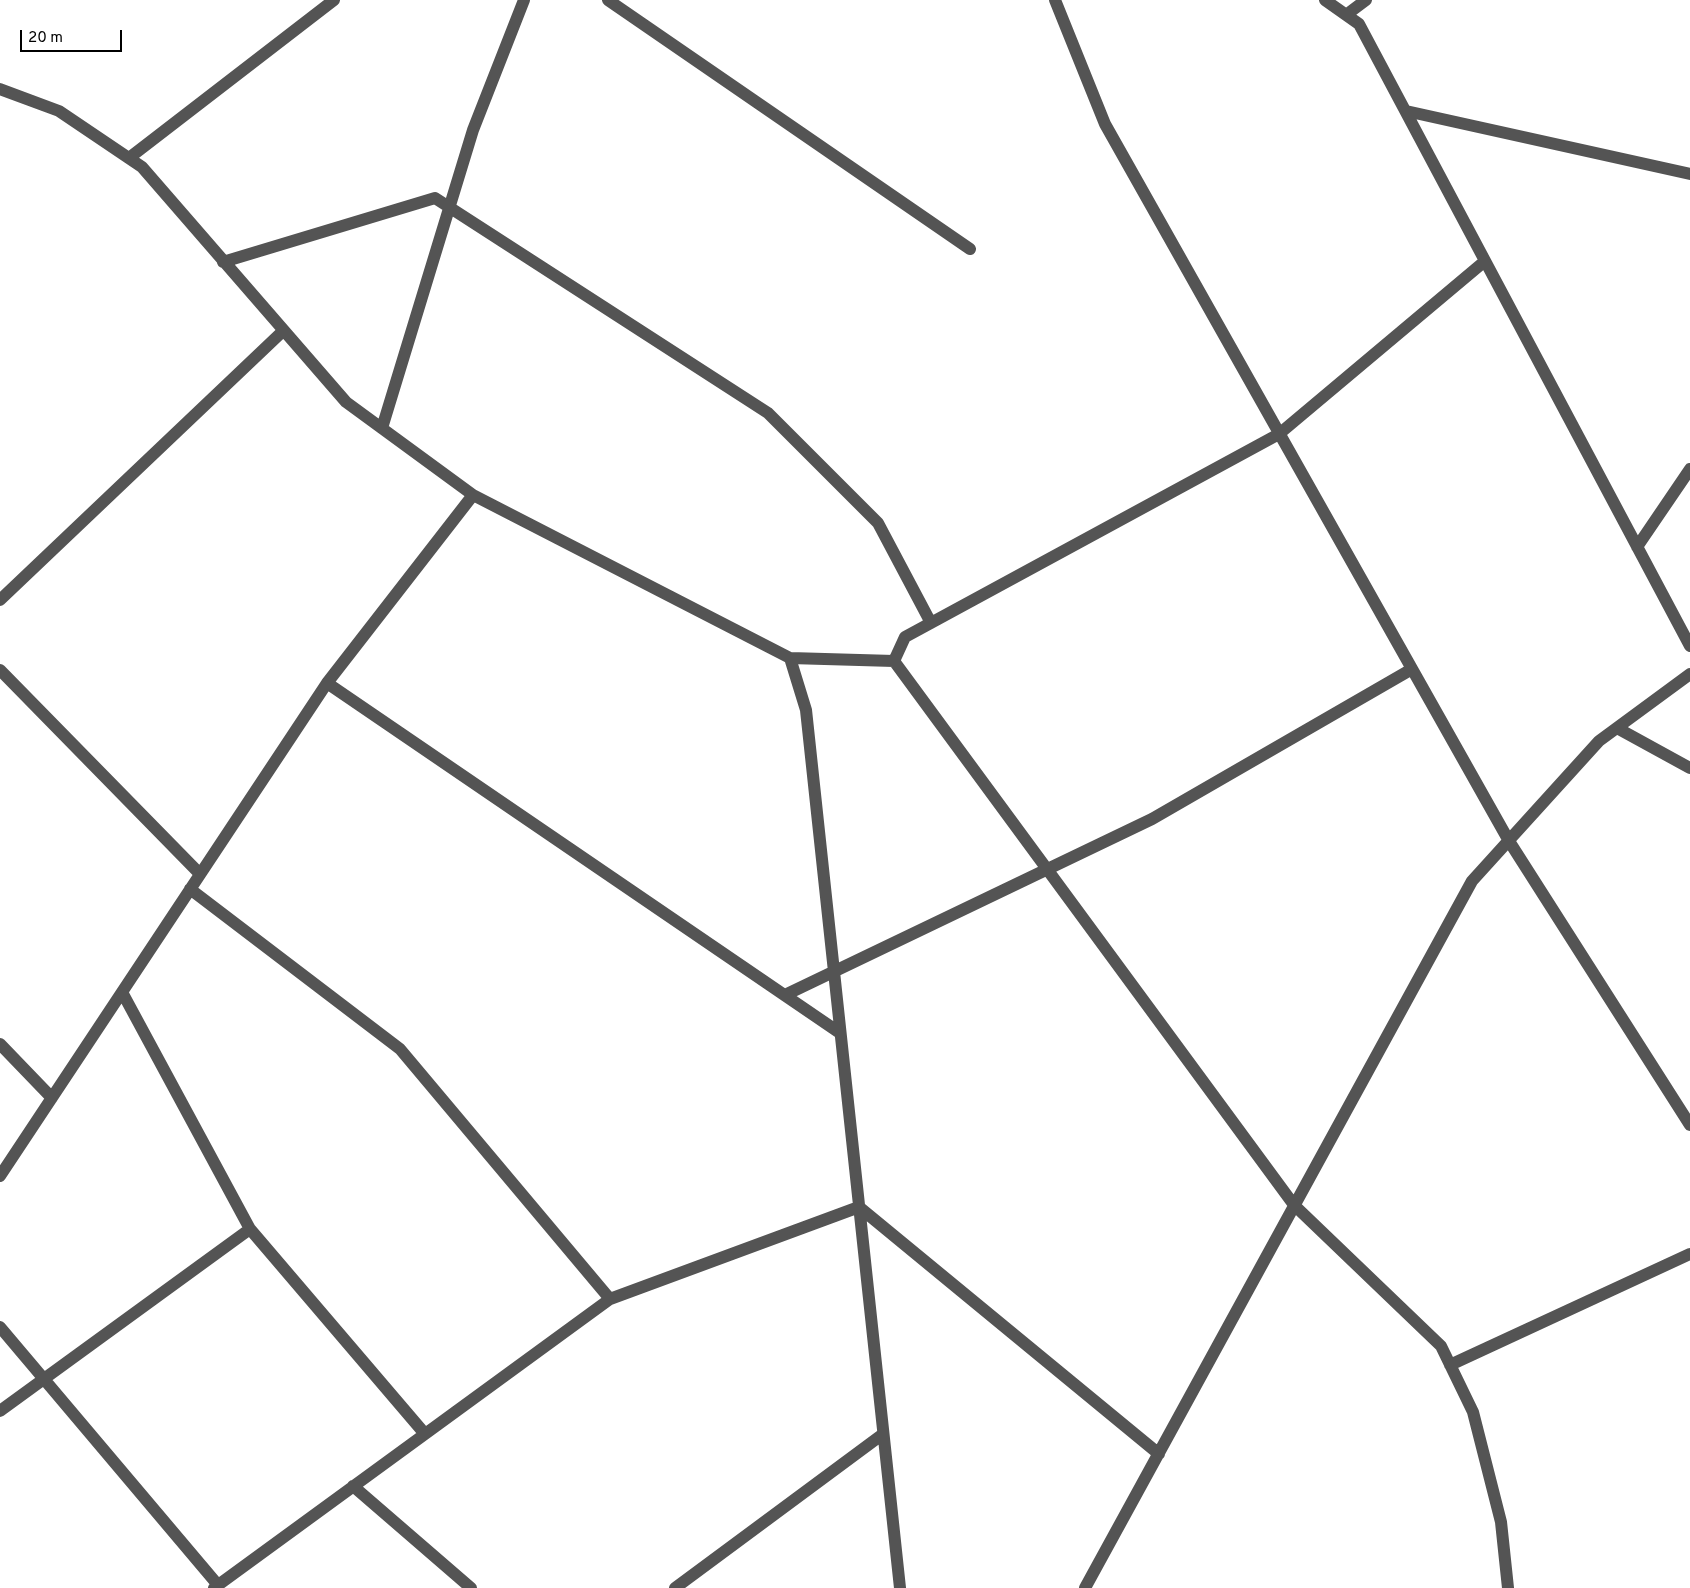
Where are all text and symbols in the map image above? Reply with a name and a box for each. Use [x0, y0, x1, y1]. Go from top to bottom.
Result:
scale bar [22, 20, 125, 52]
text: 20 m [28, 29, 63, 48]

